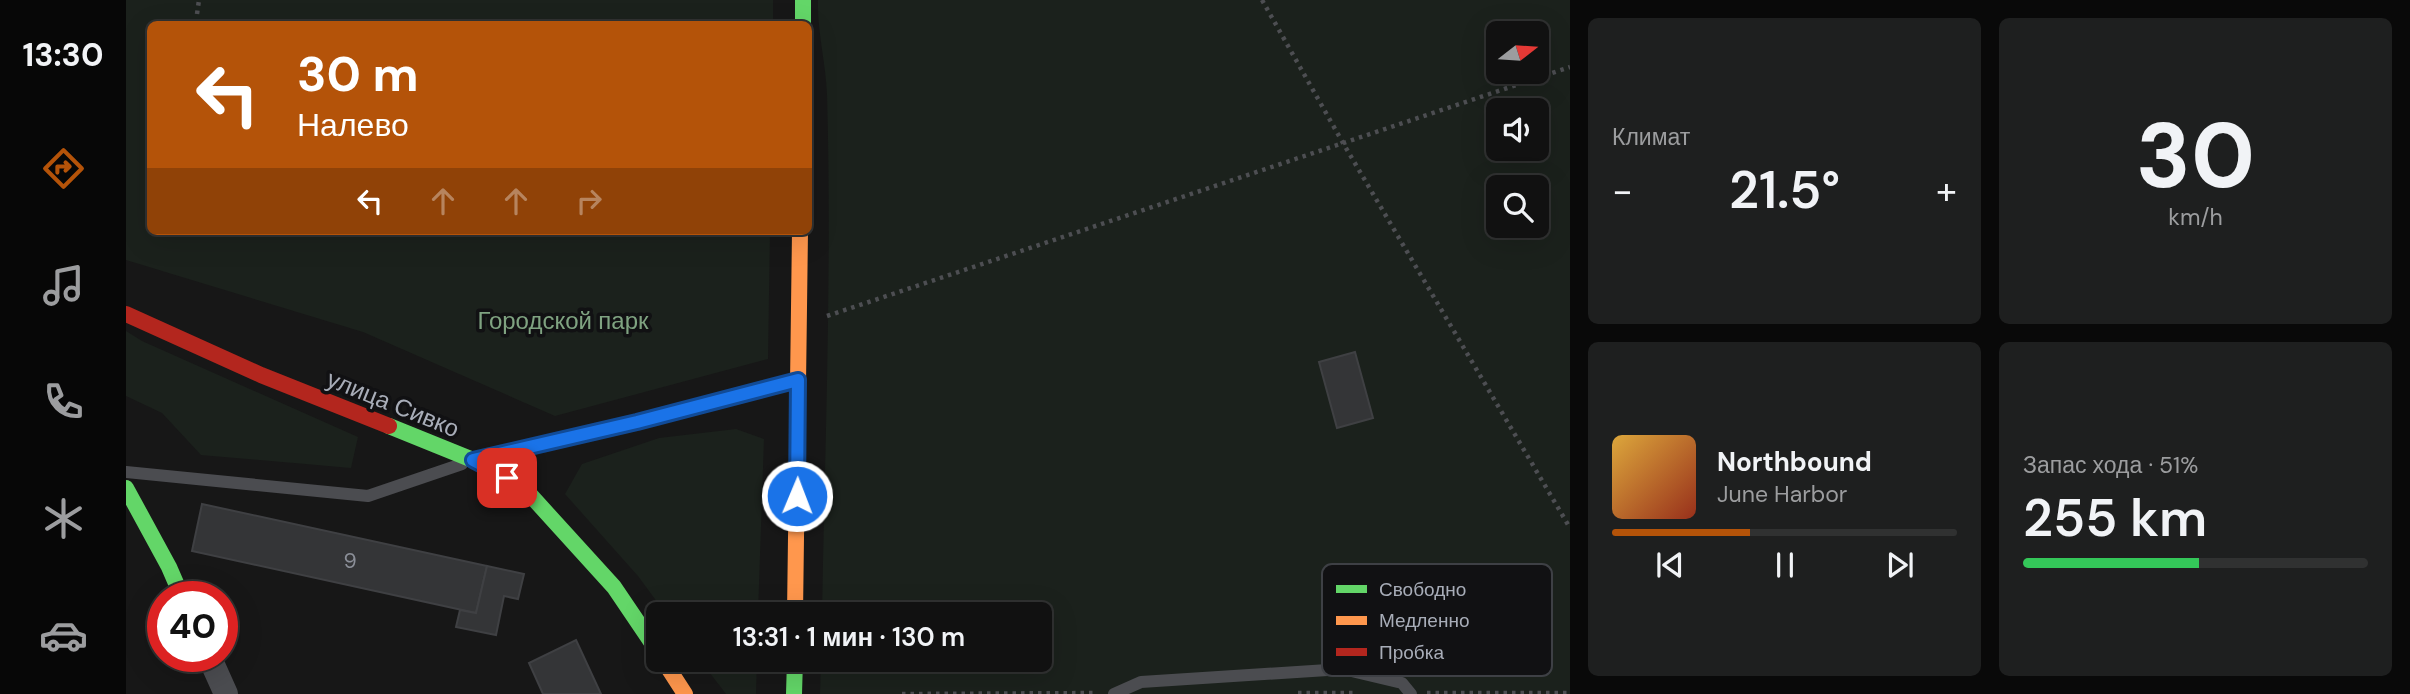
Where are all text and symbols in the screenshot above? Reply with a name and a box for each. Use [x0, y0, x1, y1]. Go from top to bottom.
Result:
north arrow [1486, 21, 1549, 84]
map controls [1486, 21, 1549, 238]
text: 13:30 [23, 34, 103, 76]
text: 30 m [297, 42, 419, 106]
icon: left [182, 49, 273, 140]
text: 30 [2136, 97, 2255, 215]
button: sound [1486, 98, 1549, 161]
text: Налево [297, 104, 409, 146]
text: Климат [1612, 122, 1690, 152]
icon: directions [39, 144, 88, 193]
text: 21.5° [1729, 156, 1840, 224]
text: − [1612, 166, 1633, 216]
text: + [1936, 166, 1957, 216]
button: search [1486, 175, 1549, 238]
icon: left [351, 182, 389, 220]
icon: ahead [424, 182, 462, 220]
icon: ahead [497, 182, 535, 220]
icon: right [570, 182, 608, 220]
text: km/h [2168, 202, 2223, 232]
icon: music [39, 261, 88, 310]
park label: Городской парк [477, 305, 649, 336]
street label: улица Сивко [322, 363, 464, 444]
icon: phone [39, 377, 88, 426]
text: Northbound [1717, 445, 1872, 479]
pin [477, 448, 537, 508]
text: Запас хода · 51% [2023, 450, 2198, 480]
icon: arrive [488, 459, 526, 497]
position arrow [760, 459, 834, 533]
text: June Harbor [1717, 479, 1847, 509]
text: 255 km [2023, 484, 2207, 552]
icon: climate [39, 494, 88, 543]
icon: previous [1651, 546, 1689, 584]
icon: pause [1766, 546, 1804, 584]
icon: next [1881, 546, 1919, 584]
house number: 9 [343, 547, 357, 575]
legend [1322, 564, 1552, 676]
text: Свободно [1379, 577, 1466, 602]
speed limit sign: 40 [147, 581, 238, 672]
text: Медленно [1379, 608, 1469, 633]
icon: car [39, 611, 88, 660]
text: 13:31 · 1 мин · 130 m [733, 620, 965, 654]
text: Пробка [1379, 640, 1444, 665]

